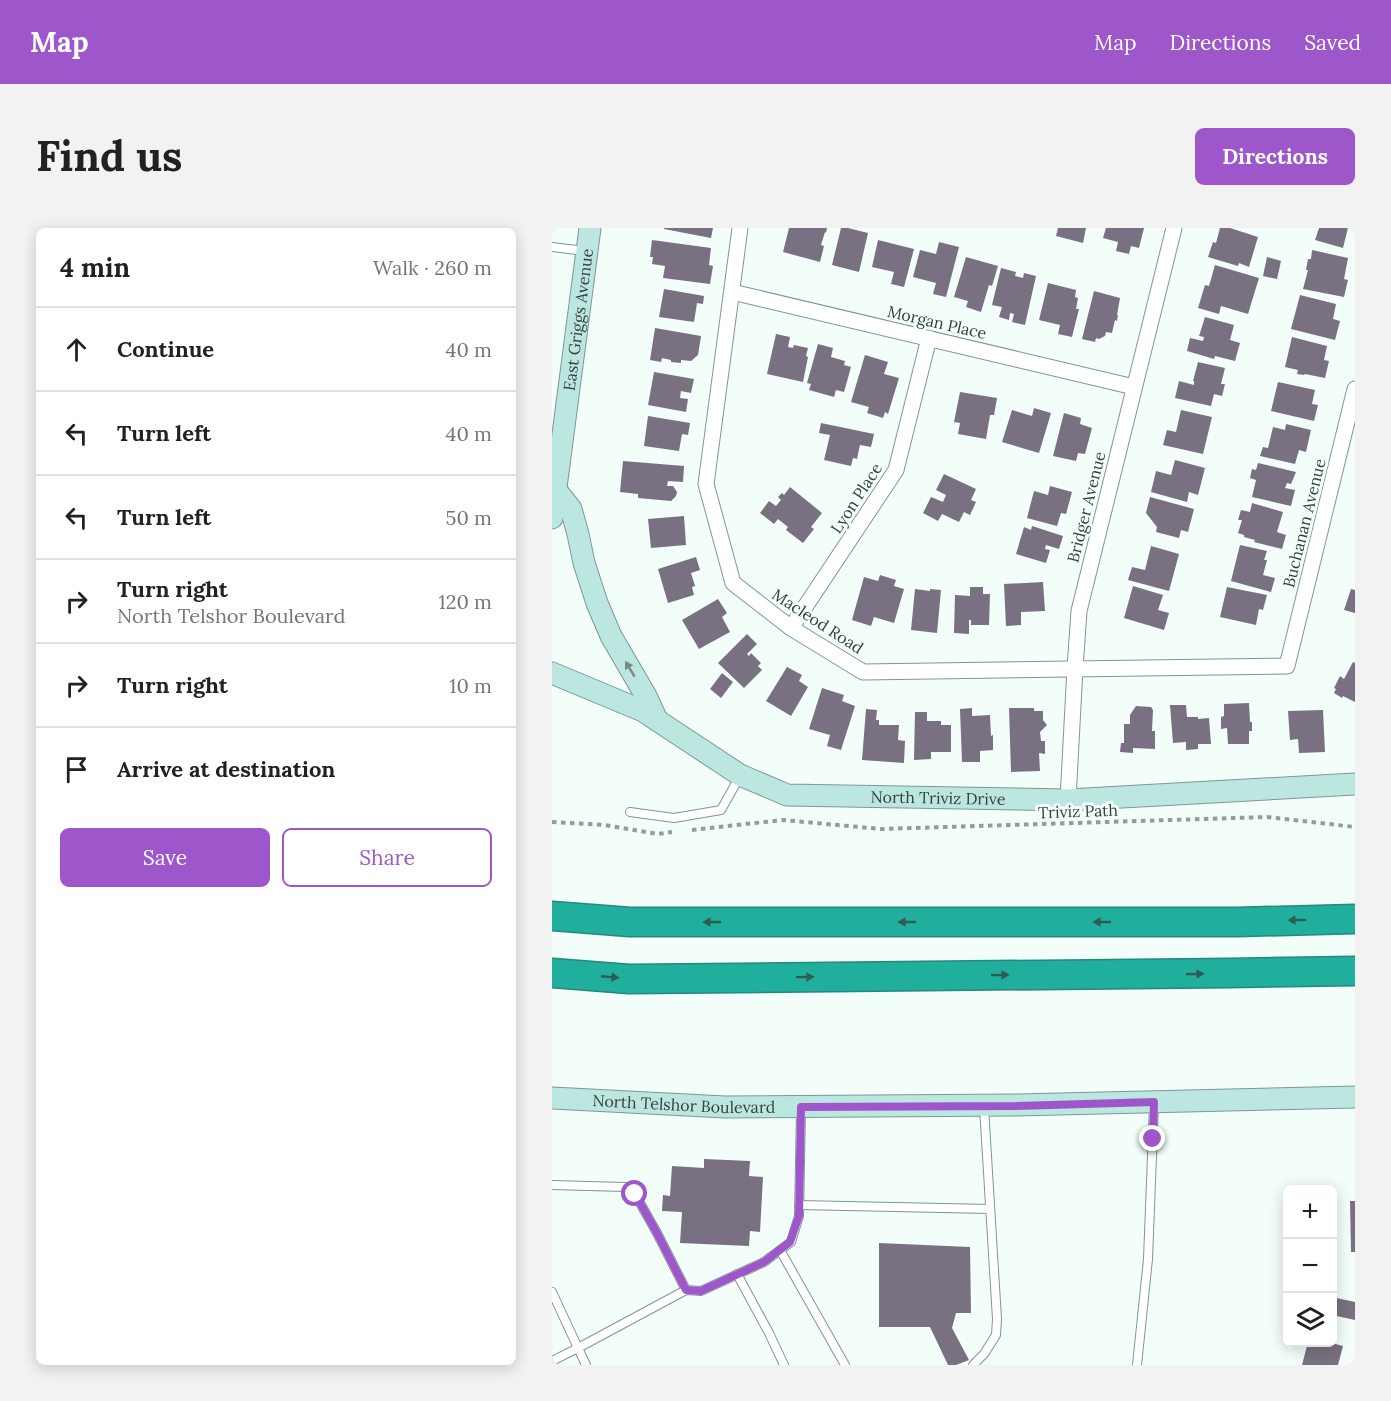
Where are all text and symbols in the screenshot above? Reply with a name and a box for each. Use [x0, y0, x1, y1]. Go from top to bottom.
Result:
text: Map [30, 24, 89, 60]
text: Map [1094, 29, 1137, 56]
text: Directions [1170, 29, 1271, 56]
text: Saved [1304, 29, 1361, 56]
button: Directions [1195, 128, 1355, 185]
text: Find us [36, 129, 182, 183]
street label: East Griggs Avenue [559, 247, 597, 392]
text: 4 min [60, 251, 130, 284]
text: Walk · 260 m [373, 255, 492, 280]
street label: Morgan Place [885, 301, 989, 343]
icon: ahead [60, 333, 93, 366]
text: Continue [117, 335, 214, 363]
text: 40 m [446, 337, 492, 362]
icon: left [60, 417, 93, 450]
text: Turn left [117, 419, 211, 447]
text: 40 m [446, 421, 492, 446]
street label: Bridger Avenue [1063, 449, 1110, 565]
street label: Buchanan Avenue [1278, 456, 1330, 589]
street label: Lyon Place [826, 459, 886, 537]
icon: left [60, 501, 93, 534]
text: Turn left [117, 503, 211, 531]
text: 50 m [446, 505, 492, 530]
text: Turn right [117, 575, 228, 603]
street label: Macleod Road [769, 584, 868, 658]
icon: right [60, 585, 93, 618]
text: 120 m [438, 589, 492, 614]
text: North Telshor Boulevard [117, 603, 345, 628]
one-way arrow [624, 661, 635, 677]
icon: right [60, 669, 93, 702]
text: Turn right [117, 671, 228, 699]
text: 10 m [449, 673, 492, 698]
icon: arrive [60, 753, 93, 786]
text: Arrive at destination [117, 755, 335, 783]
street label: North Triviz Drive [870, 786, 1006, 809]
street label: Triviz Path [1038, 800, 1119, 822]
button: Save [60, 828, 270, 887]
button: Share [282, 828, 492, 887]
one-way arrow [1287, 916, 1306, 925]
one-way arrow [702, 917, 721, 927]
one-way arrow [897, 917, 916, 927]
one-way arrow [1092, 917, 1111, 927]
one-way arrow [1186, 969, 1205, 978]
one-way arrow [991, 970, 1010, 980]
one-way arrow [601, 972, 620, 982]
one-way arrow [796, 972, 815, 982]
street label: North Telshor Boulevard [592, 1090, 776, 1117]
route end [1139, 1125, 1165, 1151]
route start [621, 1180, 647, 1206]
map controls [1283, 1185, 1337, 1347]
button: + [1283, 1185, 1337, 1239]
button: − [1283, 1239, 1337, 1293]
button: layers [1283, 1293, 1337, 1347]

